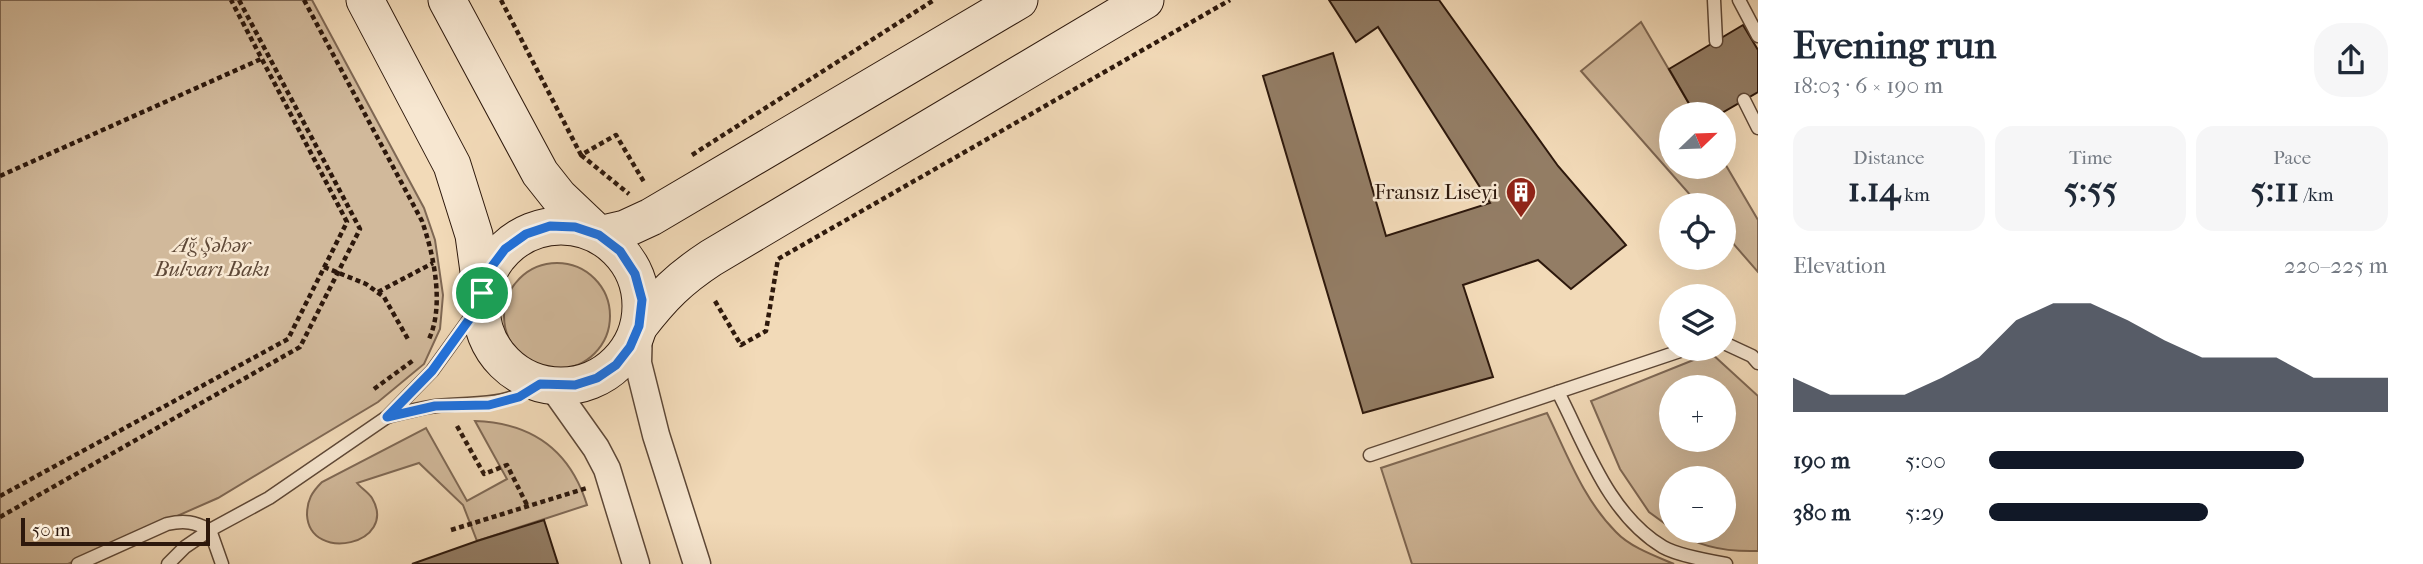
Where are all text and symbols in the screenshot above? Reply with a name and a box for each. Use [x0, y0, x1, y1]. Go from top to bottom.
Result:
text: Evening run [1793, 23, 1996, 68]
button: share [2314, 23, 2388, 97]
text: 18:03 · 6 × 190 m [1793, 72, 1943, 99]
north arrow [1659, 102, 1736, 178]
map controls [1659, 102, 1736, 543]
text: Distance [1853, 147, 1925, 169]
text: Time [2069, 147, 2112, 169]
text: Pace [2273, 147, 2311, 169]
text: 1.14 [1848, 169, 1900, 210]
text: 5:55 [2064, 169, 2117, 210]
text: 5:11 [2251, 169, 2299, 210]
building icon: Fransız Liseyi [1504, 175, 1538, 219]
place label: Fransız Liseyi [1374, 180, 1498, 204]
text: km [1900, 184, 1930, 206]
text: /km [2299, 184, 2334, 206]
button: locate [1659, 193, 1736, 270]
park label: Ağ Şəhər Bulvarı Bakı [154, 233, 269, 281]
text: Elevation [1793, 252, 1886, 279]
text: 220–225 m [2284, 252, 2388, 279]
pin [452, 263, 512, 323]
icon: arrive [463, 274, 501, 312]
button: layers [1659, 284, 1736, 361]
button: + [1659, 375, 1736, 452]
text: 190 m [1793, 447, 1850, 474]
text: 5:00 [1905, 447, 1946, 474]
button: − [1659, 466, 1736, 543]
text: 380 m [1793, 499, 1851, 526]
text: 5:29 [1905, 499, 1944, 526]
scale bar [21, 515, 210, 547]
text: 50 m [32, 519, 71, 541]

